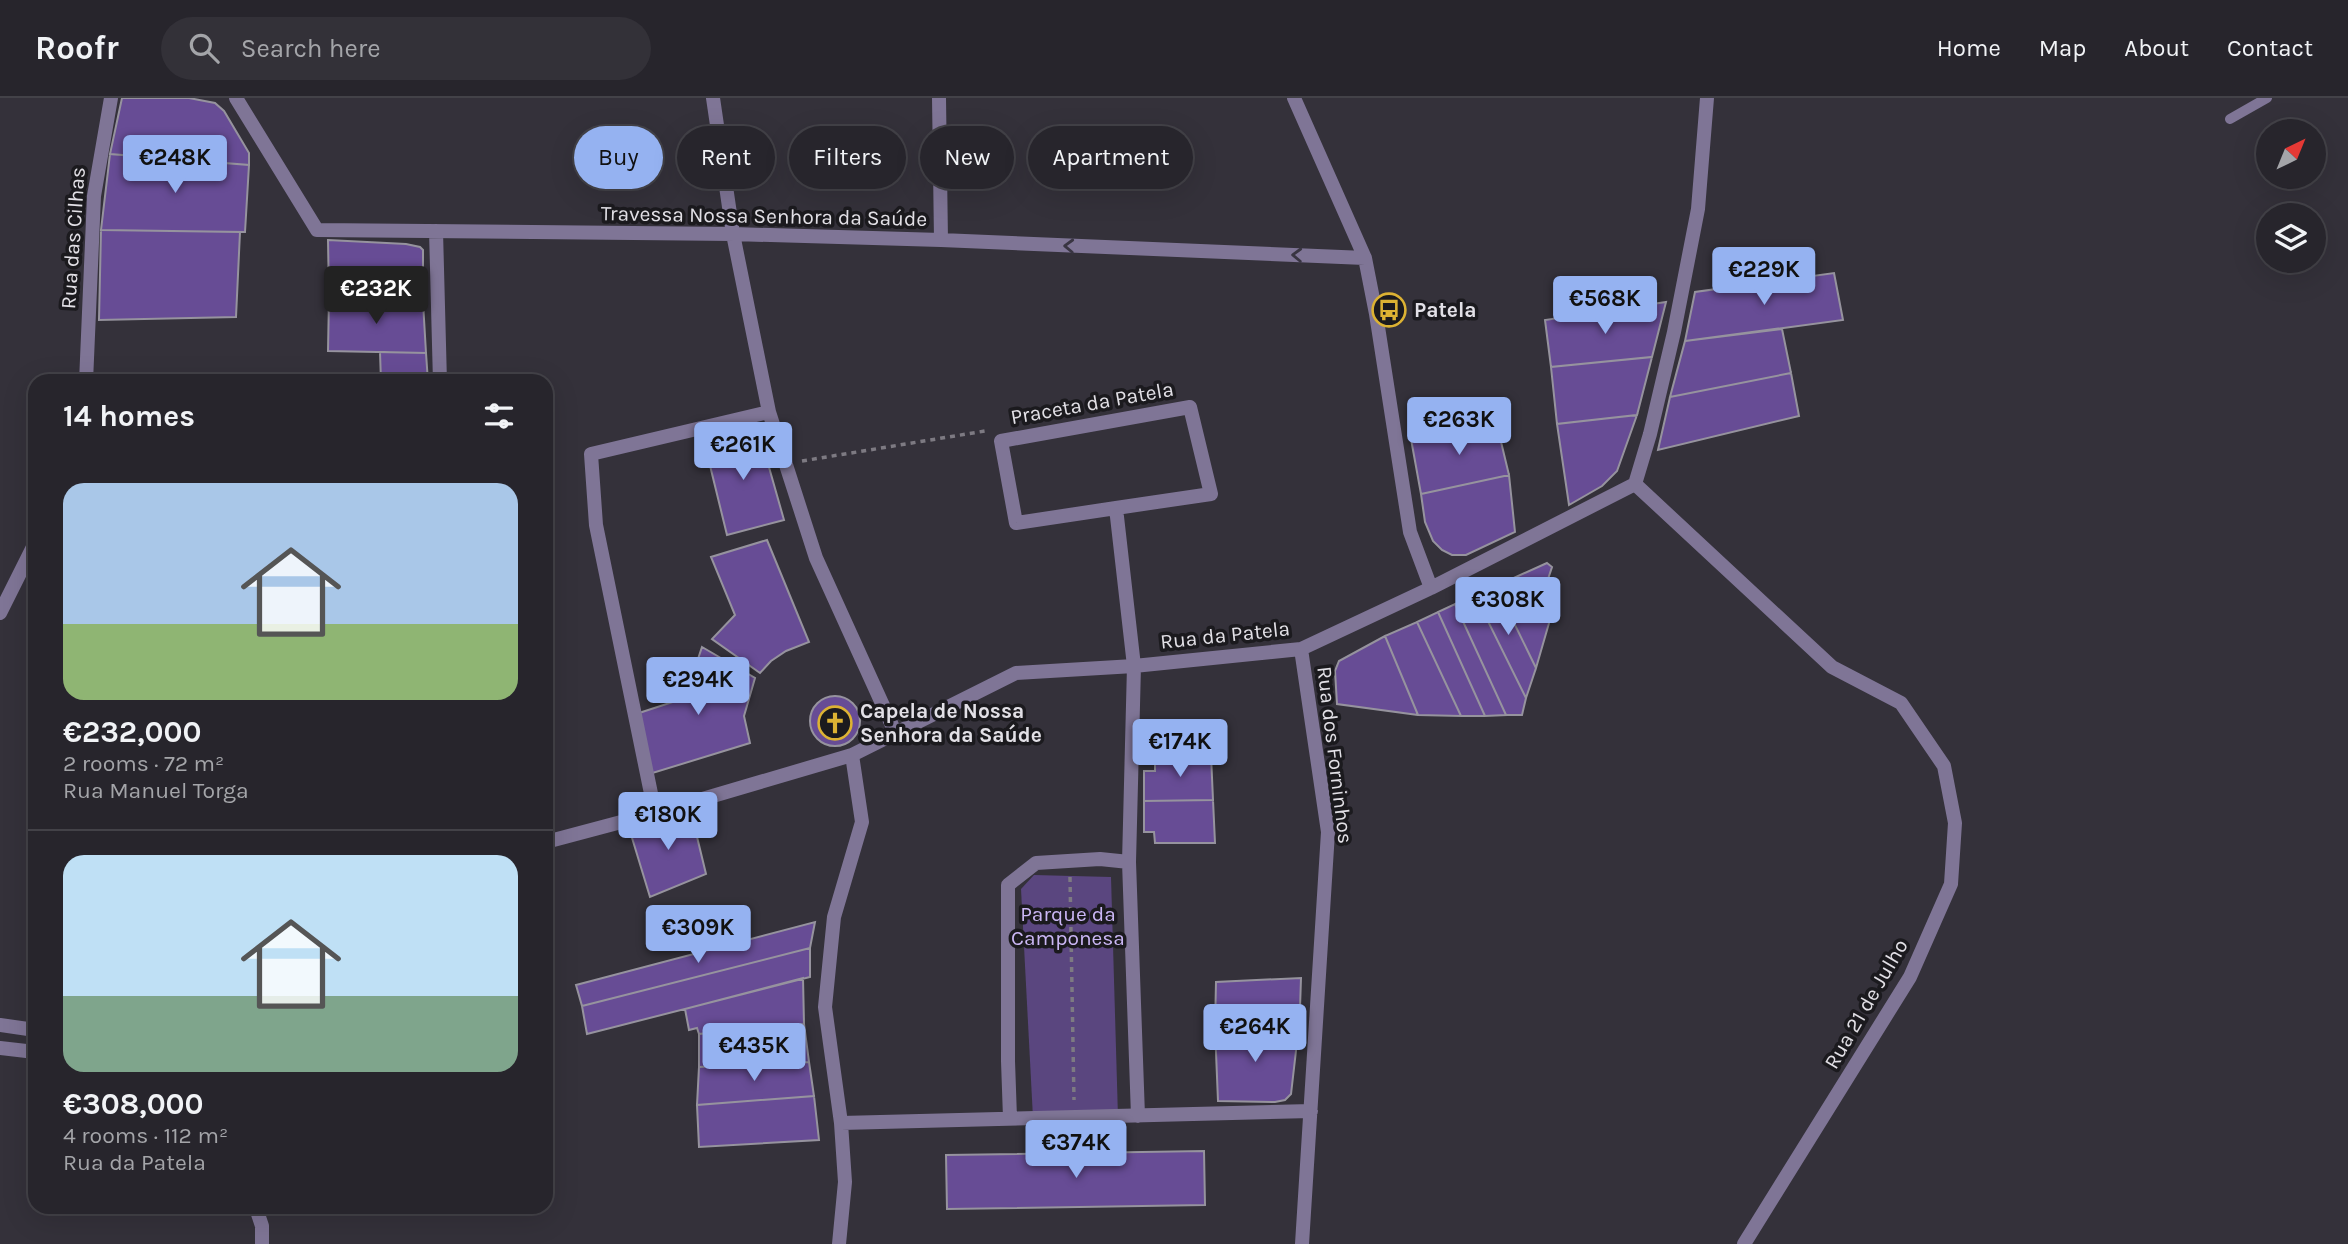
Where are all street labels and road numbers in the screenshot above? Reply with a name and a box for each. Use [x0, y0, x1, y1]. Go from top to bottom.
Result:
street label: Rua das Cilhas [56, 166, 90, 310]
street label: Travessa Nossa Senhora da Saúde [601, 201, 927, 231]
street label: Praceta da Patela [1009, 377, 1175, 429]
street label: Rua da Patela [1159, 616, 1291, 654]
street label: Rua dos Forninhos [1312, 665, 1358, 845]
street label: Rua 21 de Julho [1819, 935, 1913, 1073]

